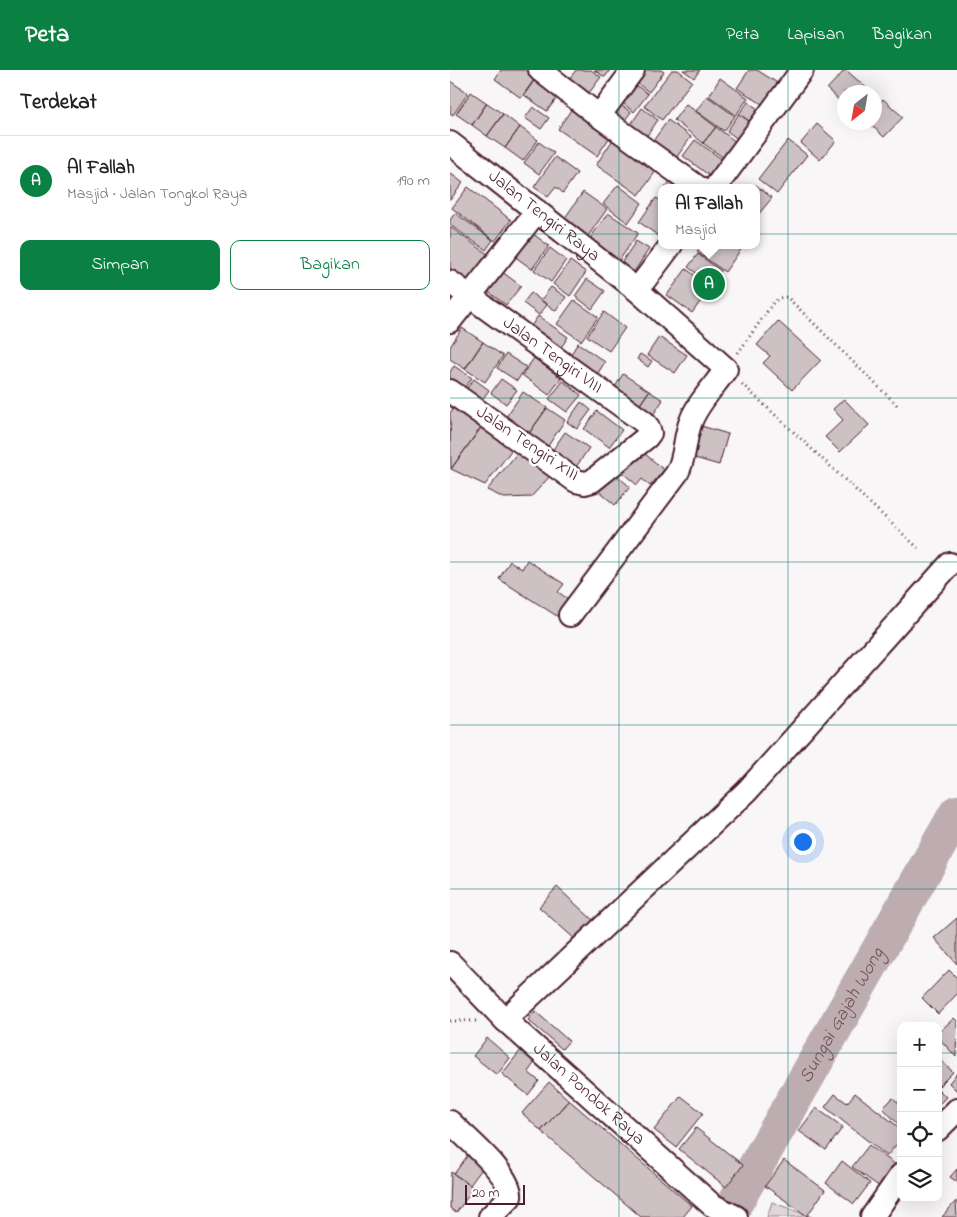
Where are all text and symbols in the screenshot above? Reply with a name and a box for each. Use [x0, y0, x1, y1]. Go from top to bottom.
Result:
text: Peta [25, 18, 69, 53]
text: Peta [726, 22, 759, 48]
text: Lapisan [787, 22, 844, 48]
text: Bagikan [872, 22, 932, 48]
north arrow [837, 85, 882, 130]
text: Terdekat [20, 88, 97, 118]
text: Al Fallah [67, 155, 135, 182]
street label: Jalan Tengiri Raya [482, 164, 605, 269]
text: A [31, 169, 41, 193]
text: 190 m [397, 169, 430, 193]
text: Masjid · Jalan Tongkol Raya [67, 182, 248, 206]
popup [658, 184, 760, 249]
text: Al Fallah [675, 191, 743, 218]
text: Masjid [675, 218, 717, 242]
button: Simpan [20, 240, 220, 290]
button: Bagikan [230, 240, 430, 290]
pin: A [693, 265, 725, 303]
street label: Jalan Tengiri VIII [497, 311, 608, 401]
street label: Jalan Tengiri XIII [470, 400, 584, 489]
your location [790, 829, 816, 855]
water label: Sungai Gajah Wong [792, 942, 892, 1088]
map controls [897, 1022, 942, 1202]
button: + [897, 1022, 942, 1067]
street label: Jalan Pondok Raya [526, 1037, 650, 1152]
button: − [897, 1067, 942, 1112]
button: locate [897, 1112, 942, 1157]
button: layers [897, 1157, 942, 1202]
scale bar [465, 1182, 525, 1205]
text: 20 m [472, 1183, 499, 1204]

